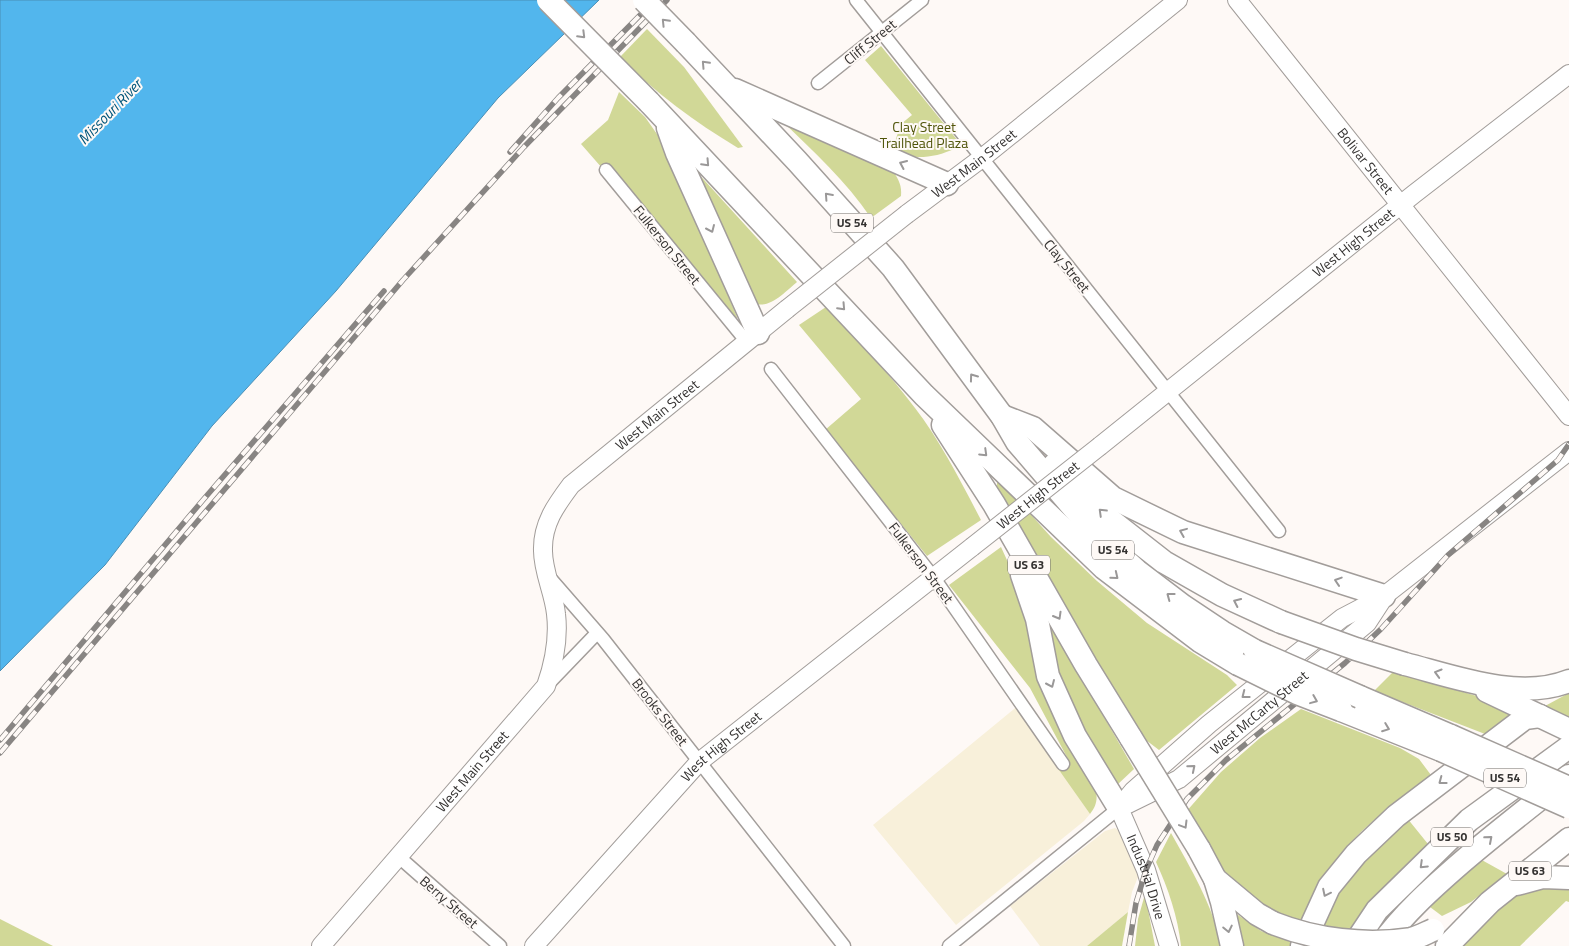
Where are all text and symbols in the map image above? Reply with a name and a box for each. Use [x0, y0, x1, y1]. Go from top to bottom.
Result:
street label: Cliff Street [839, 14, 901, 69]
one-way arrow [662, 18, 671, 27]
one-way arrow [576, 29, 585, 38]
one-way arrow [702, 61, 711, 70]
water label: Missouri River [72, 72, 148, 150]
park label: Clay Street Trailhead Plaza [880, 116, 968, 153]
street label: West Main Street [927, 123, 1021, 202]
street label: Bolivar Street [1333, 123, 1399, 199]
one-way arrow [700, 158, 709, 167]
one-way arrow [899, 161, 908, 171]
one-way arrow [825, 192, 834, 201]
street label: Fulkerson Street [629, 200, 706, 289]
street label: West High Street [1307, 203, 1399, 282]
road number: US 54 [831, 214, 873, 232]
one-way arrow [705, 224, 716, 233]
street label: Clay Street [1039, 234, 1096, 297]
one-way arrow [836, 302, 845, 311]
one-way arrow [970, 373, 979, 383]
street label: West Main Street [611, 374, 703, 455]
one-way arrow [978, 447, 987, 456]
street label: West High Street [992, 455, 1084, 534]
one-way arrow [1099, 509, 1108, 518]
street label: Fulkerson Street [884, 518, 959, 608]
one-way arrow [1179, 527, 1188, 538]
road number: US 54 [1092, 540, 1134, 560]
road number: US 63 [1008, 556, 1050, 574]
one-way arrow [1109, 571, 1118, 580]
one-way arrow [1334, 577, 1342, 587]
one-way arrow [1166, 593, 1176, 602]
one-way arrow [1233, 597, 1242, 608]
one-way arrow [1051, 610, 1061, 619]
street label: West McCarty Street [1205, 665, 1313, 759]
one-way arrow [1435, 668, 1443, 678]
street label: Brooks Street [627, 674, 694, 750]
one-way arrow [1045, 679, 1055, 688]
one-way arrow [1241, 689, 1251, 698]
one-way arrow [1309, 693, 1318, 704]
street label: West High Street [675, 706, 766, 786]
one-way arrow [1381, 722, 1390, 732]
street label: West Main Street [430, 725, 513, 817]
one-way arrow [1186, 765, 1195, 774]
road number: US 54 [1484, 768, 1526, 788]
one-way arrow [1438, 775, 1448, 784]
one-way arrow [1177, 819, 1187, 828]
road number: US 50 [1431, 828, 1473, 846]
street label: Industrial Drive [1122, 831, 1171, 922]
one-way arrow [1483, 836, 1492, 844]
one-way arrow [1419, 859, 1428, 868]
road number: US 63 [1509, 861, 1551, 880]
street label: Berry Street [416, 870, 483, 933]
one-way arrow [1322, 888, 1332, 897]
one-way arrow [1222, 925, 1233, 934]

